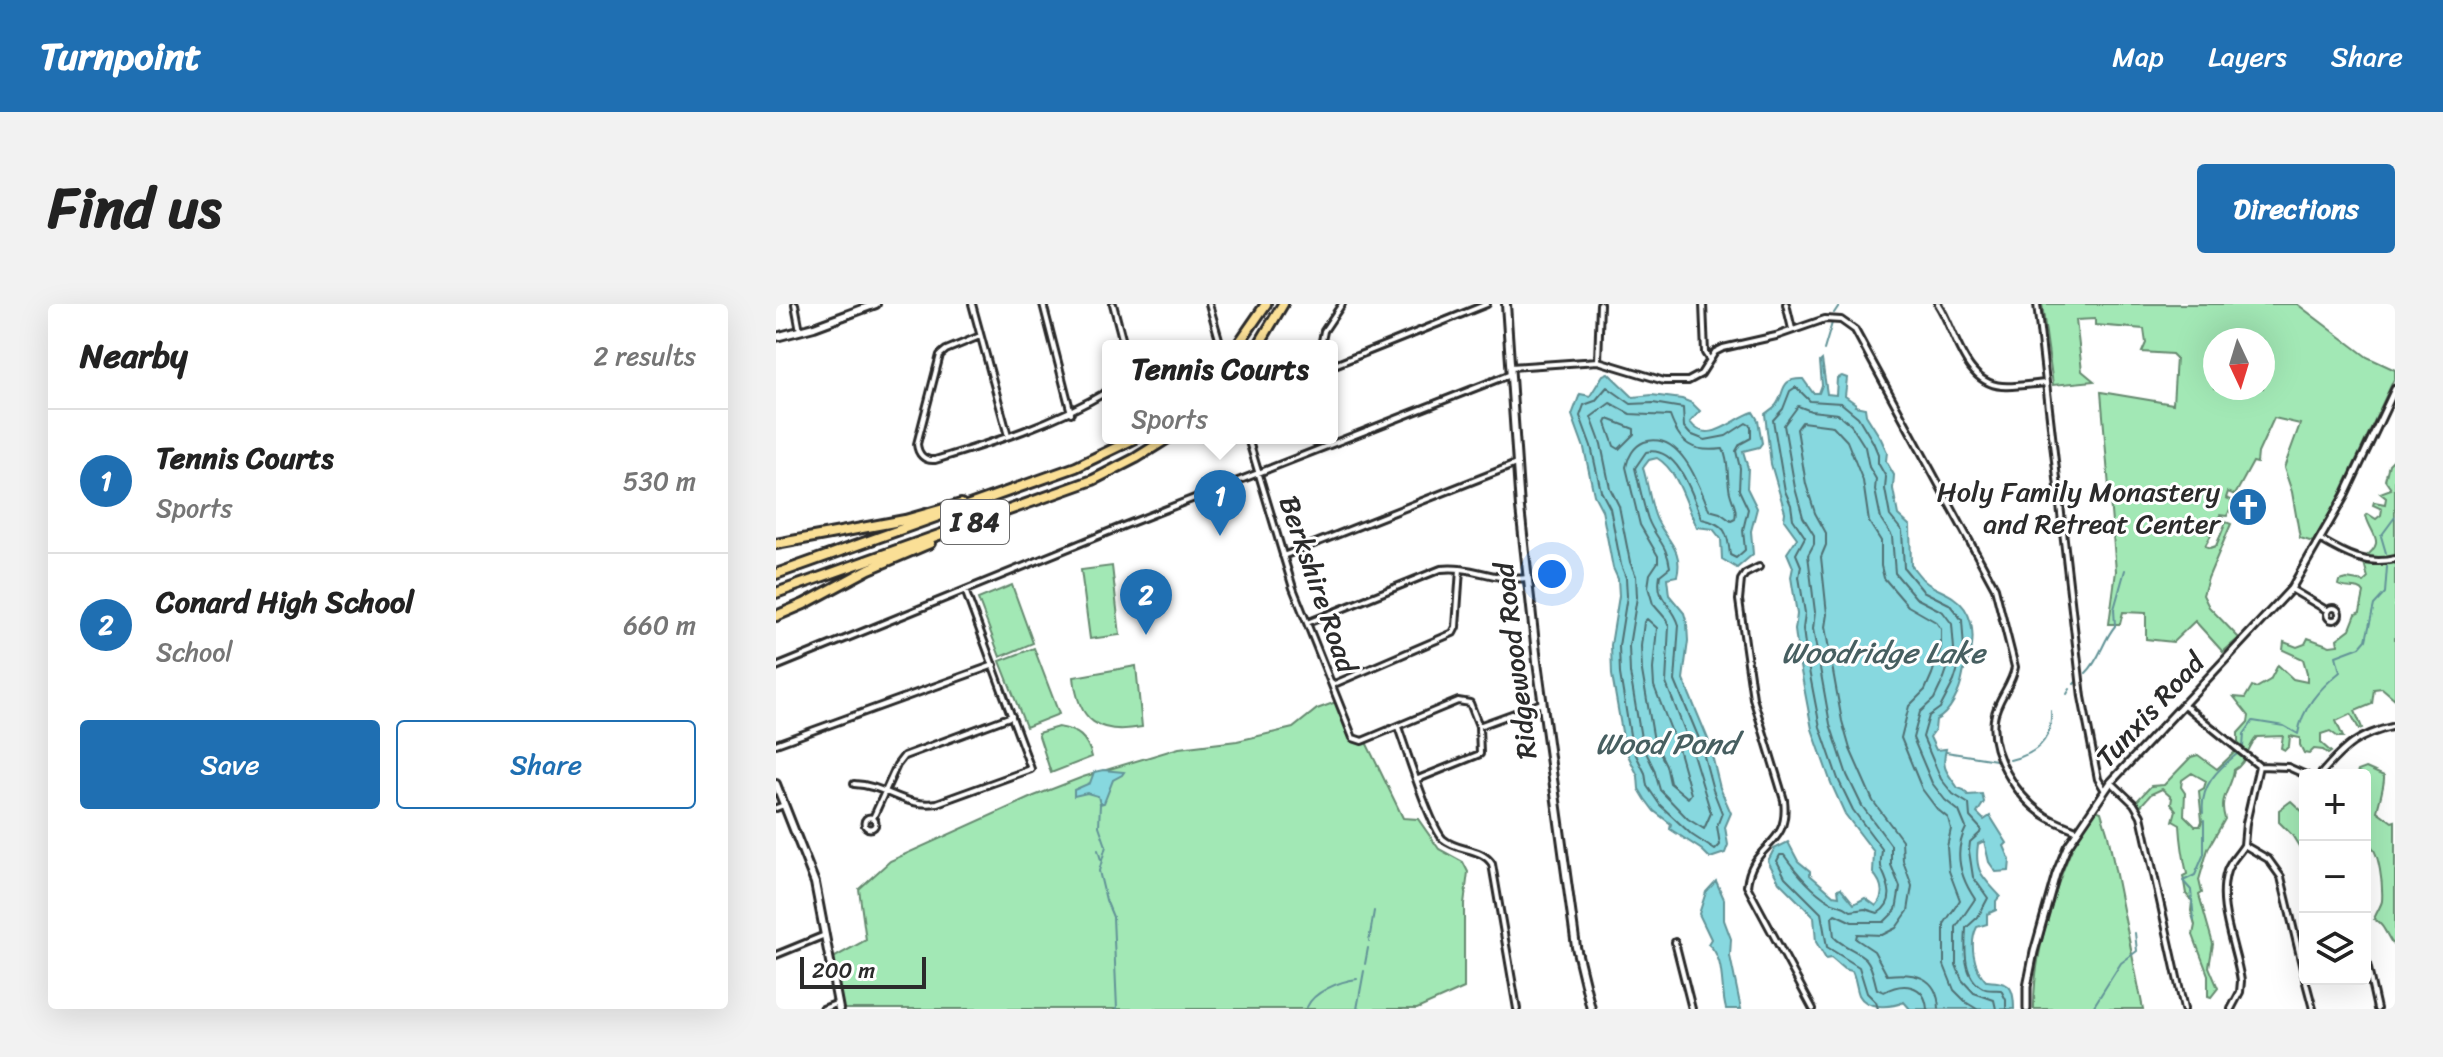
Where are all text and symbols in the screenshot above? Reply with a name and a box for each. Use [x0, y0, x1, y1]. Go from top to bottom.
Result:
text: Turnpoint [40, 23, 201, 90]
text: Map [2112, 32, 2164, 81]
text: Layers [2208, 32, 2287, 81]
text: Share [2331, 32, 2403, 81]
text: Find us [48, 159, 221, 258]
button: Directions [2197, 164, 2395, 253]
text: Nearby [80, 326, 188, 386]
north arrow [2203, 328, 2275, 400]
text: 2 results [594, 333, 696, 379]
popup [1102, 340, 1338, 444]
text: Tennis Courts [1131, 342, 1309, 396]
text: Sports [1131, 396, 1208, 442]
text: Tennis Courts [156, 431, 333, 485]
text: 1 [100, 458, 112, 504]
text: 530 m [623, 458, 696, 504]
place label: Holy Family Monastery and Retreat Center [1937, 467, 2222, 548]
pin: 1 [1194, 470, 1246, 536]
text: Sports [156, 485, 232, 531]
church icon: Holy Family Monastery and Retreat Center [2227, 486, 2269, 528]
street label: Berkshire Road [1265, 489, 1372, 681]
road number: I 84 [941, 500, 1009, 544]
your location [1532, 554, 1572, 594]
street label: Ridgewood Road [1478, 558, 1551, 762]
pin: 2 [1120, 569, 1172, 635]
text: Conard High School [156, 575, 414, 629]
text: 2 [98, 602, 114, 648]
text: 660 m [623, 602, 696, 648]
water label: Woodridge Lake [1781, 626, 1987, 680]
text: School [156, 629, 233, 675]
street label: Tunxis Road [2083, 639, 2218, 779]
water label: Wood Pond [1595, 717, 1745, 771]
button: Save [80, 720, 380, 809]
button: Share [396, 720, 696, 809]
map controls [2299, 769, 2371, 985]
button: + [2299, 769, 2371, 841]
button: − [2299, 841, 2371, 913]
button: layers [2299, 913, 2371, 985]
text: 200 m [812, 951, 875, 990]
scale bar [800, 953, 926, 989]

